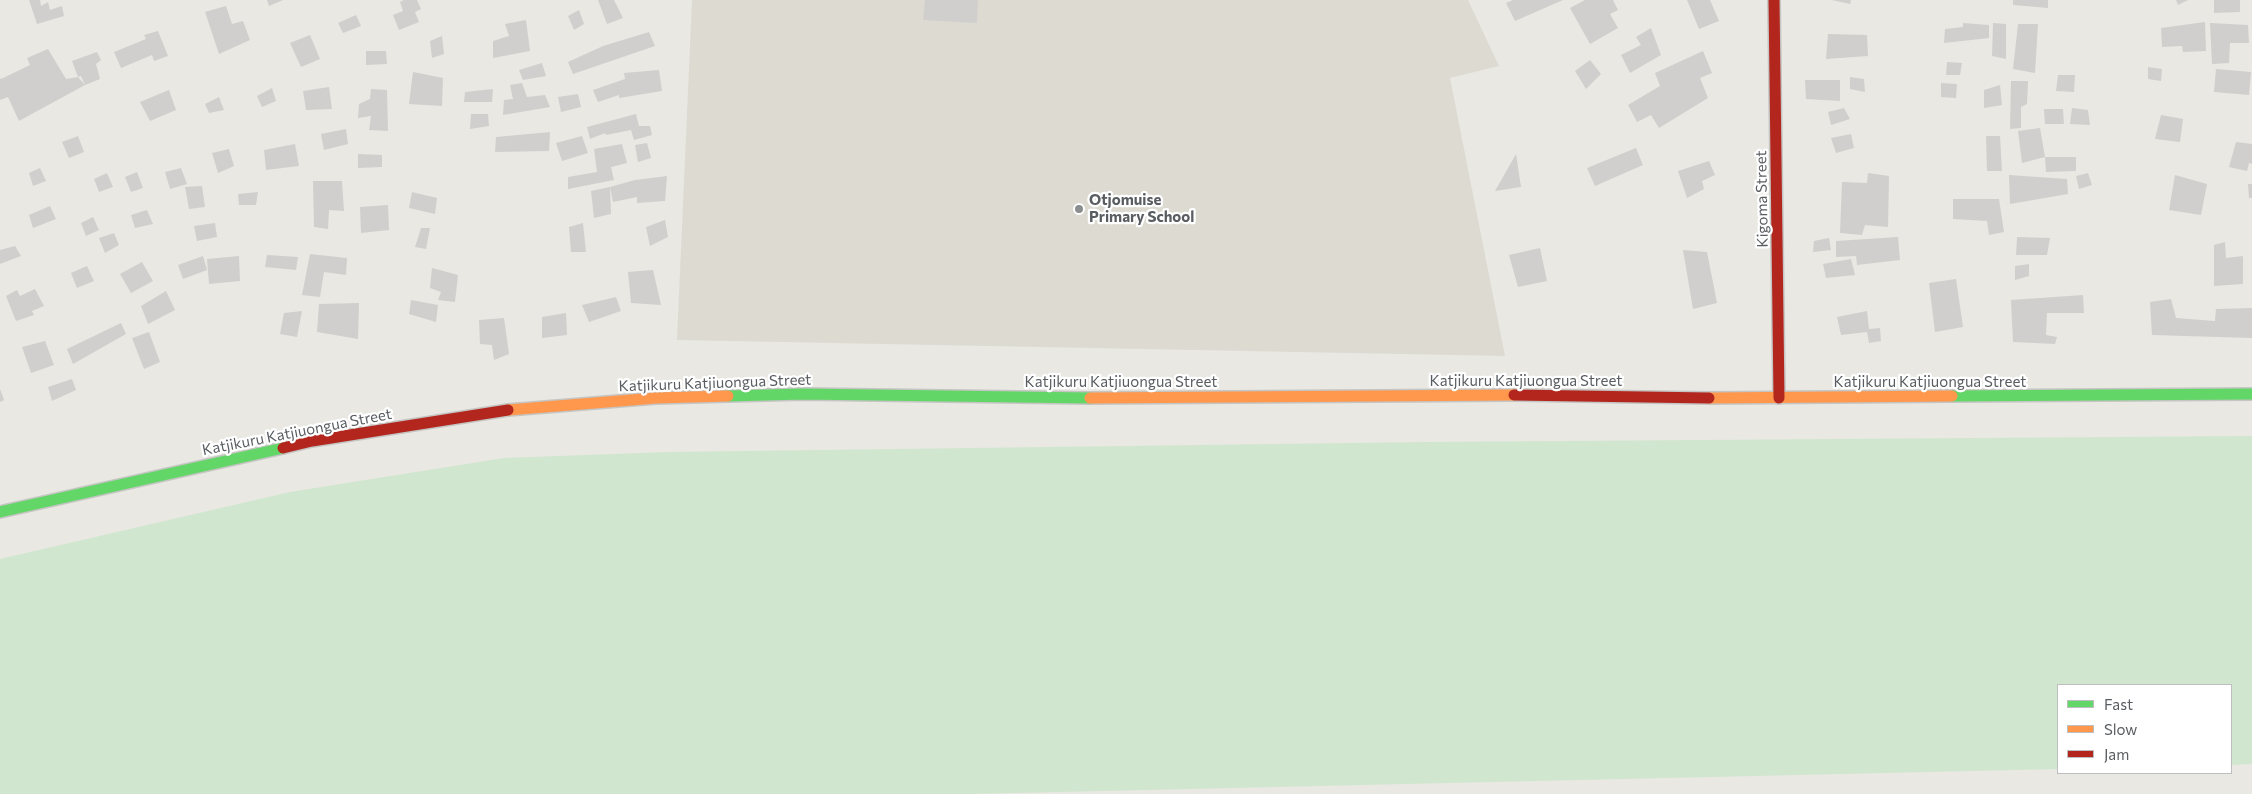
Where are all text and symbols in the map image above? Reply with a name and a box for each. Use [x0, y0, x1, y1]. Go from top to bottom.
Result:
street label: Kigoma Street [1752, 150, 1772, 248]
place label: Otjomuise Primary School [1089, 191, 1194, 226]
marker: Otjomuise Primary School [1073, 203, 1085, 215]
street label: Katjikuru Katjiuongua Street [618, 371, 812, 395]
street label: Katjikuru Katjiuongua Street [1430, 372, 1622, 390]
street label: Katjikuru Katjiuongua Street [1025, 373, 1217, 391]
street label: Katjikuru Katjiuongua Street [1834, 373, 2026, 391]
street label: Katjikuru Katjiuongua Street [201, 405, 393, 459]
legend [2057, 684, 2232, 774]
text: Fast [2104, 695, 2133, 713]
text: Slow [2104, 720, 2137, 738]
text: Jam [2104, 745, 2129, 763]

